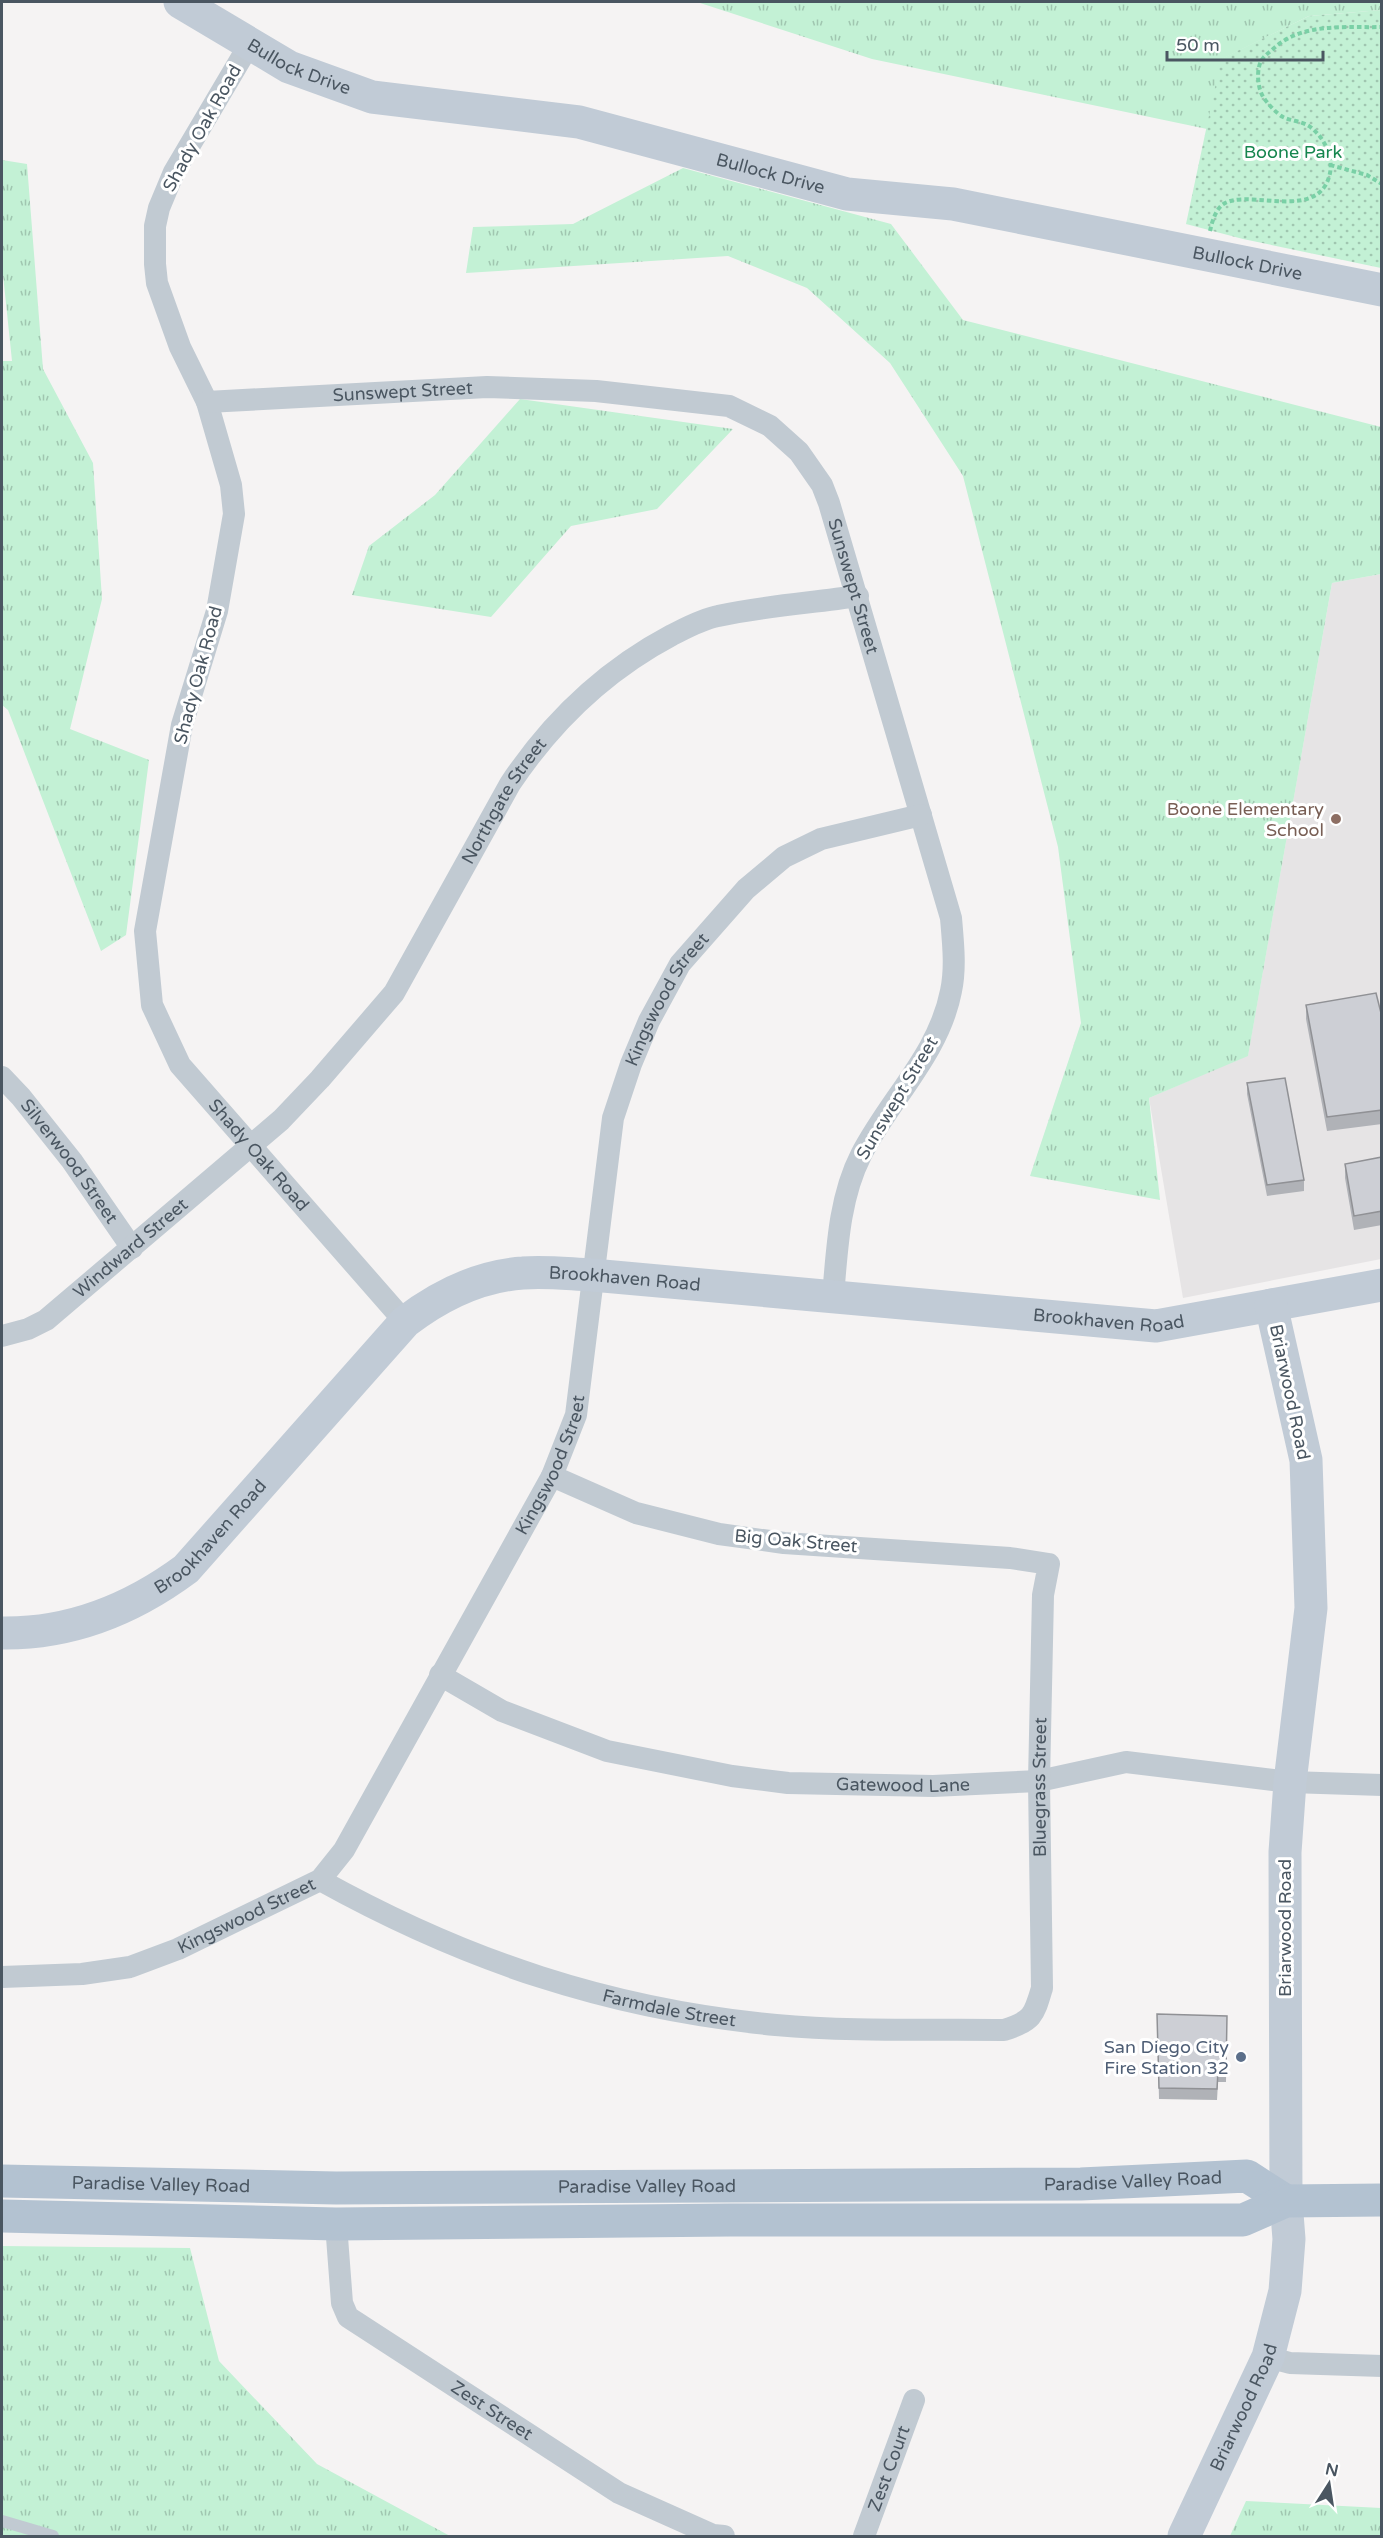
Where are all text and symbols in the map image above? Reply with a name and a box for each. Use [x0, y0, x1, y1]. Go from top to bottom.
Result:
scale bar [1167, 24, 1323, 62]
street label: Bullock Drive [243, 34, 354, 99]
text: 50 m [1176, 34, 1220, 56]
street label: Shady Oak Road [158, 61, 246, 195]
park label: Boone Park [1244, 141, 1342, 163]
street label: Bullock Drive [714, 148, 827, 199]
street label: Bullock Drive [1191, 241, 1304, 285]
street label: Sunswept Street [332, 377, 473, 406]
street label: Sunswept Street [823, 516, 884, 657]
street label: Shady Oak Road [169, 604, 227, 746]
street label: Northgate Street [457, 733, 551, 868]
place label: Boone Elementary School [1167, 798, 1324, 841]
marker: Boone Elementary School [1329, 812, 1343, 826]
street label: Kingswood Street [620, 928, 714, 1070]
street label: Sunswept Street [852, 1032, 943, 1164]
street label: Silverwood Street [16, 1094, 123, 1228]
street label: Shady Oak Road [204, 1094, 314, 1216]
street label: Windward Street [69, 1193, 192, 1303]
street label: Brookhaven Road [548, 1261, 702, 1296]
street label: Brookhaven Road [1032, 1304, 1186, 1337]
street label: Briarwood Road [1265, 1322, 1315, 1462]
street label: Kingswood Street [511, 1394, 589, 1539]
street label: Brookhaven Road [150, 1475, 271, 1599]
street label: Big Oak Street [734, 1525, 859, 1557]
street label: Bluegrass Street [1028, 1717, 1051, 1857]
street label: Gatewood Lane [836, 1773, 971, 1797]
street label: Briarwood Road [1274, 1859, 1296, 1997]
street label: Kingswood Street [174, 1873, 319, 1959]
street label: Farmdale Street [600, 1984, 737, 2031]
place label: San Diego City Fire Station 32 [1104, 2036, 1229, 2079]
marker: San Diego City Fire Station 32 [1234, 2050, 1248, 2064]
street label: Paradise Valley Road [1044, 2166, 1223, 2195]
street label: Paradise Valley Road [71, 2171, 250, 2197]
street label: Paradise Valley Road [558, 2175, 736, 2198]
street label: Briarwood Road [1205, 2341, 1282, 2475]
street label: Zest Street [447, 2376, 537, 2445]
street label: Zest Court [863, 2422, 915, 2514]
north arrow [1299, 2454, 1359, 2514]
text: N [1324, 2459, 1340, 2481]

